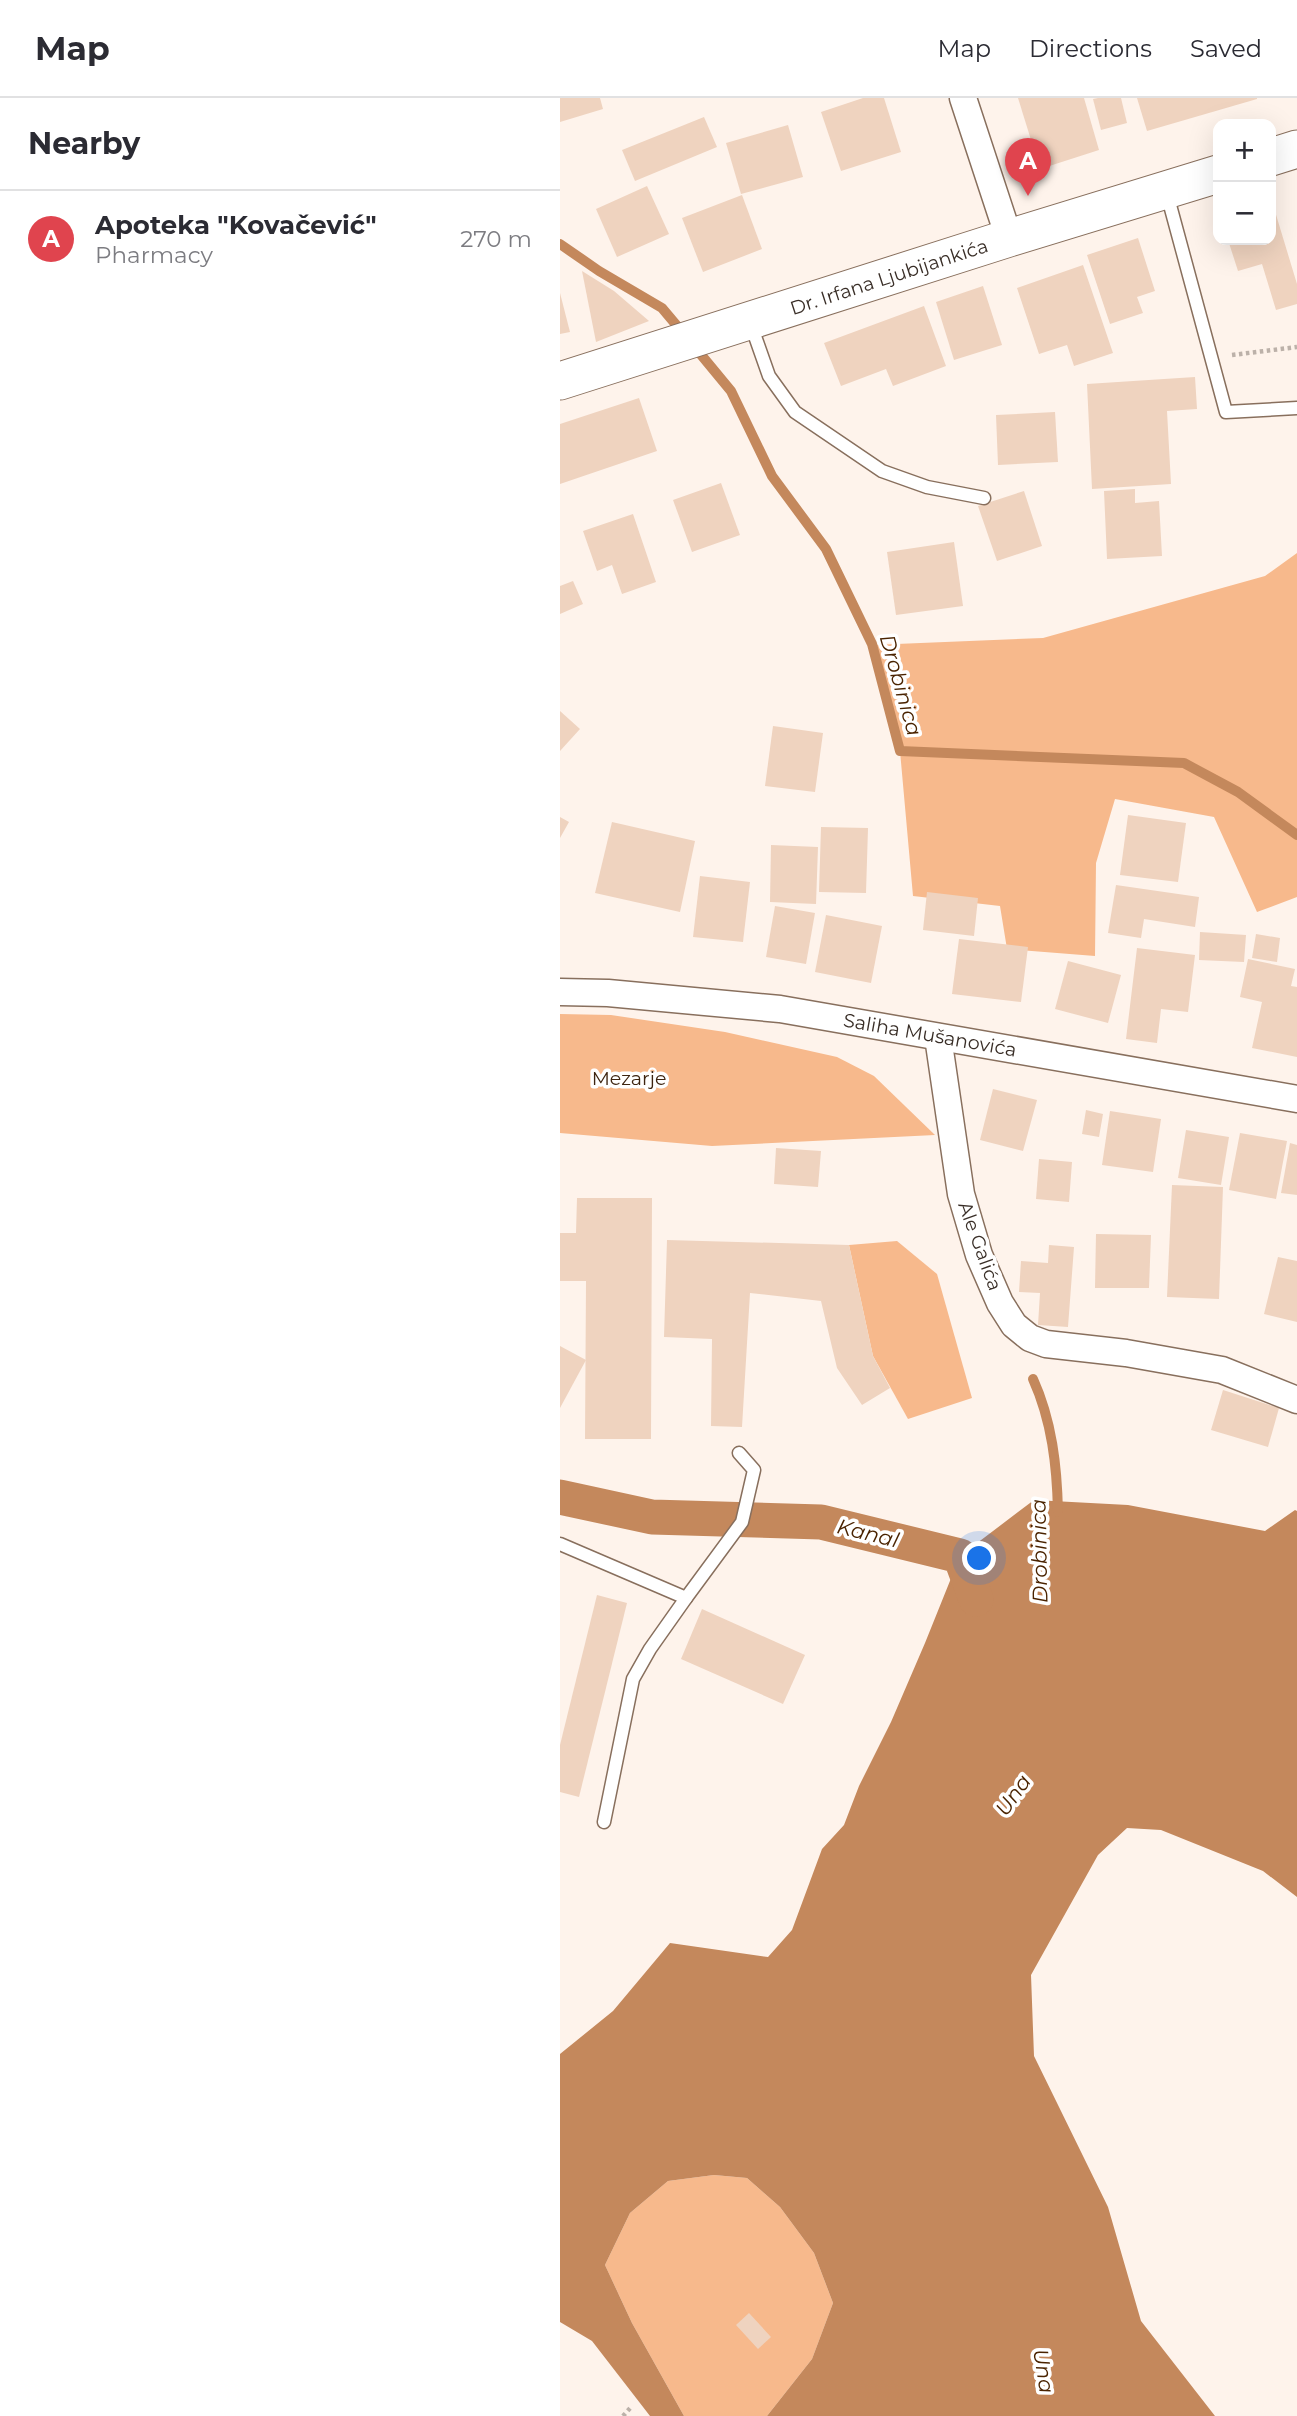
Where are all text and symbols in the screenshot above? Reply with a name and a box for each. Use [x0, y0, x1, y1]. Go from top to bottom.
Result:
text: Map [35, 28, 110, 68]
text: Map [938, 34, 991, 63]
text: Directions [1029, 34, 1152, 63]
text: Saved [1190, 34, 1262, 63]
map controls [1213, 119, 1276, 245]
button: + [1213, 119, 1276, 182]
text: Nearby [28, 125, 140, 162]
pin: A [1005, 138, 1051, 196]
button: − [1213, 182, 1276, 245]
text: Apoteka "Kovačević" [95, 209, 377, 241]
text: A [42, 225, 60, 253]
text: 270 m [460, 225, 532, 253]
street label: Dr. Irfana Ljubijankića [787, 234, 991, 320]
text: Pharmacy [95, 241, 213, 269]
water label: Drobinica [875, 631, 927, 739]
street label: Saliha Mušanovića [842, 1008, 1018, 1062]
park label: Mezarje [592, 1067, 666, 1090]
street label: Ale Galića [953, 1198, 1007, 1294]
water label: Drobinica [1026, 1499, 1052, 1603]
water label: Kanal [835, 1513, 902, 1553]
your location [962, 1541, 996, 1575]
water label: Una [990, 1770, 1036, 1820]
water label: Una [1028, 2347, 1060, 2395]

